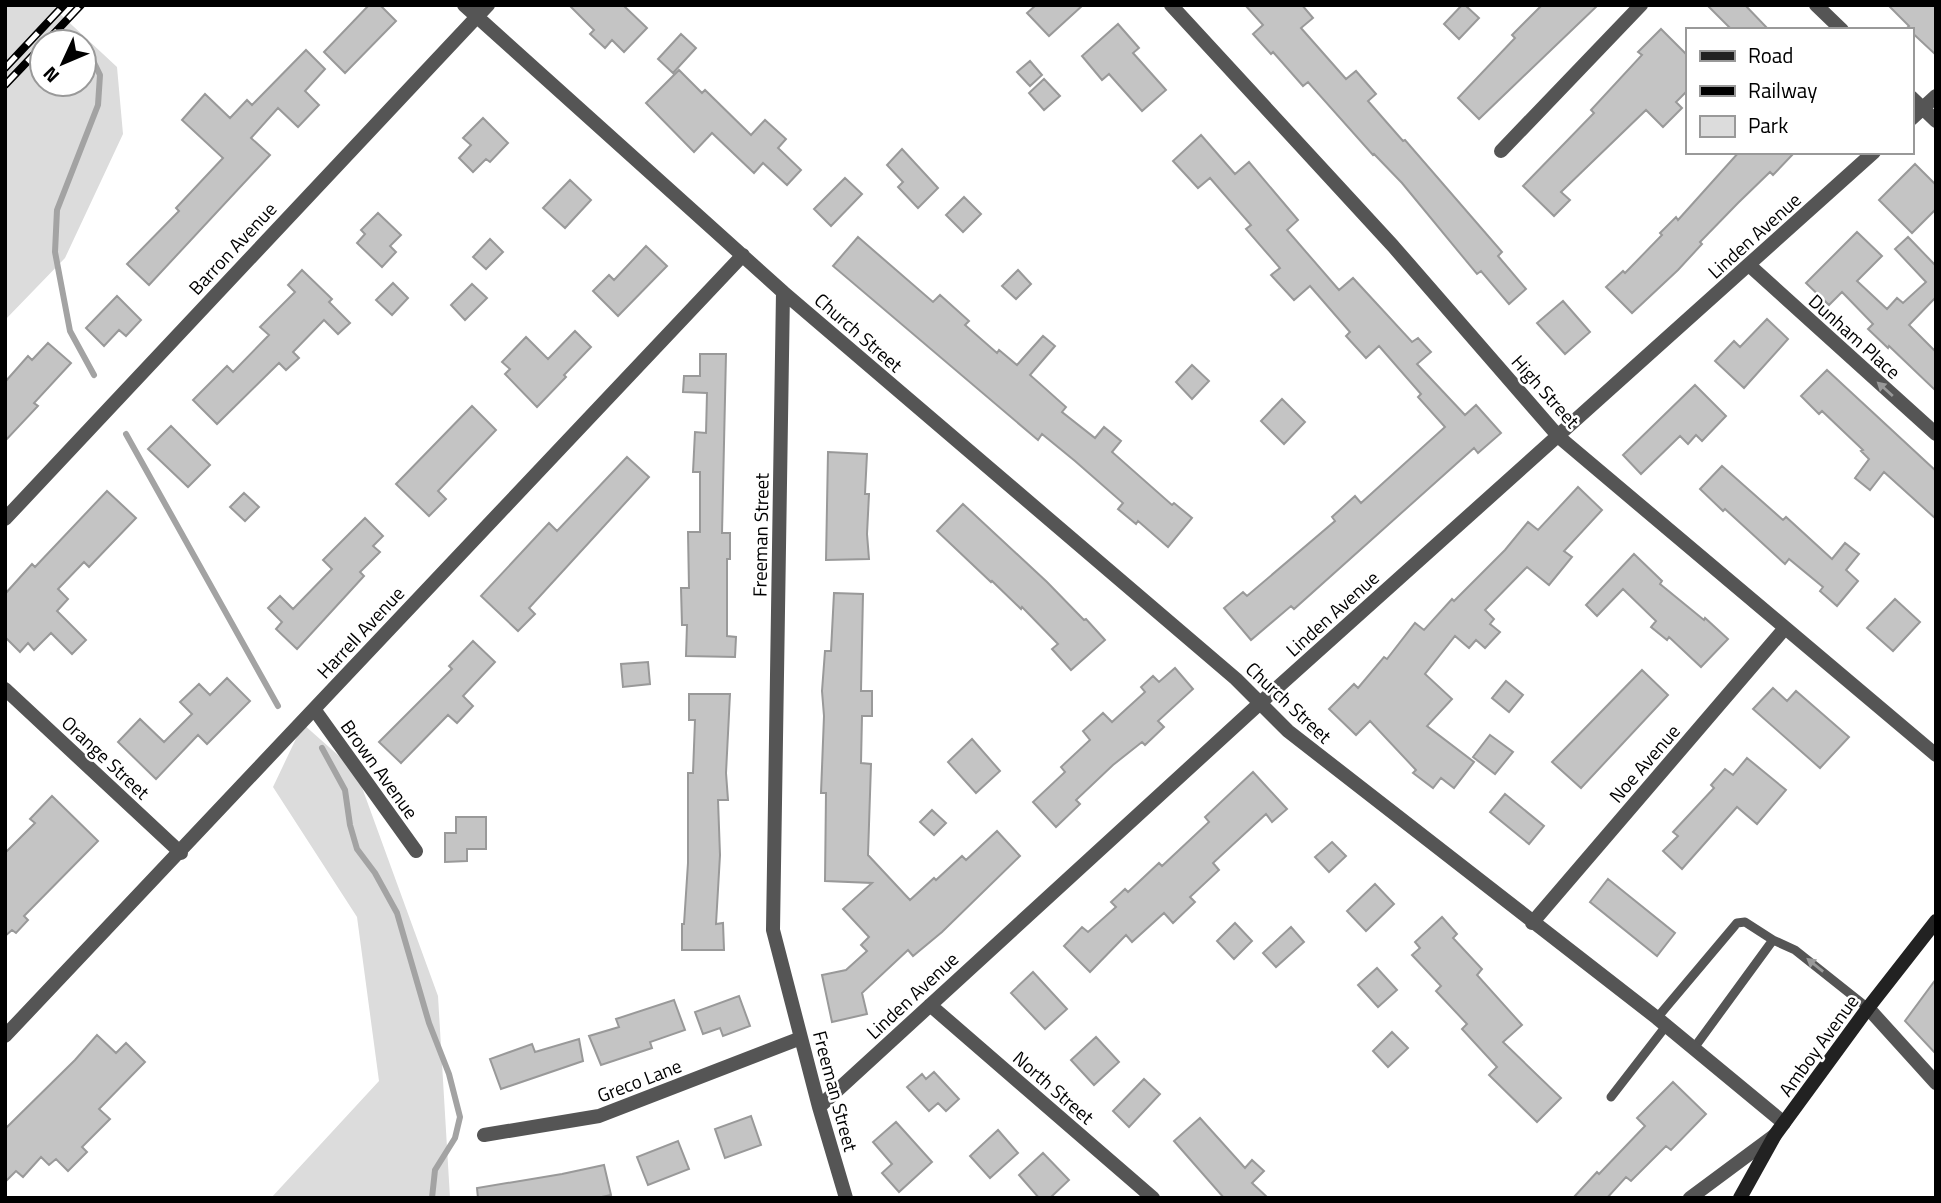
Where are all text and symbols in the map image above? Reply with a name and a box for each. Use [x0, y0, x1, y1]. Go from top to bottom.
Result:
north arrow [28, 28, 98, 98]
legend [1686, 28, 1913, 154]
text: Road [1748, 39, 1793, 71]
text: N [35, 60, 65, 90]
text: Railway [1748, 74, 1817, 106]
text: Park [1748, 109, 1788, 141]
street label: Linden Avenue [1701, 185, 1807, 285]
street label: Barron Avenue [181, 195, 283, 301]
street label: Church Street [808, 285, 910, 379]
street label: Dunham Place [1802, 287, 1908, 385]
street label: High Street [1505, 348, 1587, 434]
one-way arrow [1876, 381, 1894, 397]
street label: Freeman Street [744, 472, 776, 597]
street label: Linden Avenue [1279, 563, 1385, 663]
street label: Harrell Avenue [309, 579, 411, 685]
street label: Church Street [1239, 654, 1339, 750]
street label: Orange Street [55, 708, 157, 806]
street label: Brown Avenue [334, 713, 426, 825]
street label: Noe Avenue [1602, 717, 1686, 809]
street label: Linden Avenue [859, 945, 965, 1045]
one-way arrow [1806, 958, 1824, 973]
street label: Amboy Avenue [1771, 988, 1865, 1102]
street label: Freeman Street [806, 1027, 866, 1155]
street label: North Street [1007, 1043, 1101, 1131]
street label: Greco Lane [593, 1051, 685, 1109]

